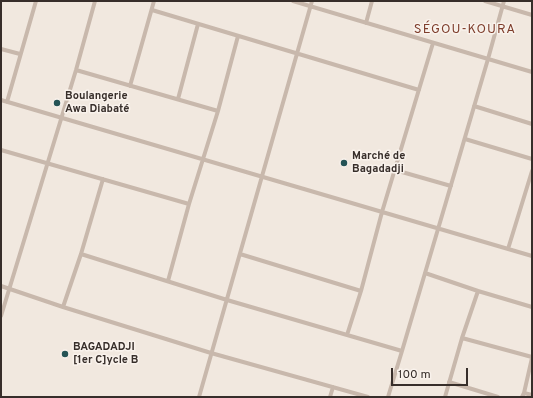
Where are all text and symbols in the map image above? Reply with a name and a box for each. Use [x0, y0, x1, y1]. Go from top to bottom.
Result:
district label: SÉGOU-KOURA [414, 22, 516, 38]
place label: Boulangerie Awa Diabaté [65, 90, 129, 116]
marker: Boulangerie Awa Diabaté [52, 98, 62, 108]
place label: Marché de Bagadadji [352, 150, 405, 176]
marker: Marché de Bagadadji [339, 158, 349, 168]
place label: BAGADADJI [1er C]ycle B [73, 341, 138, 367]
marker: BAGADADJI [1er C]ycle B [60, 349, 70, 359]
scale bar [393, 360, 470, 386]
text: 100 m [398, 367, 431, 383]

